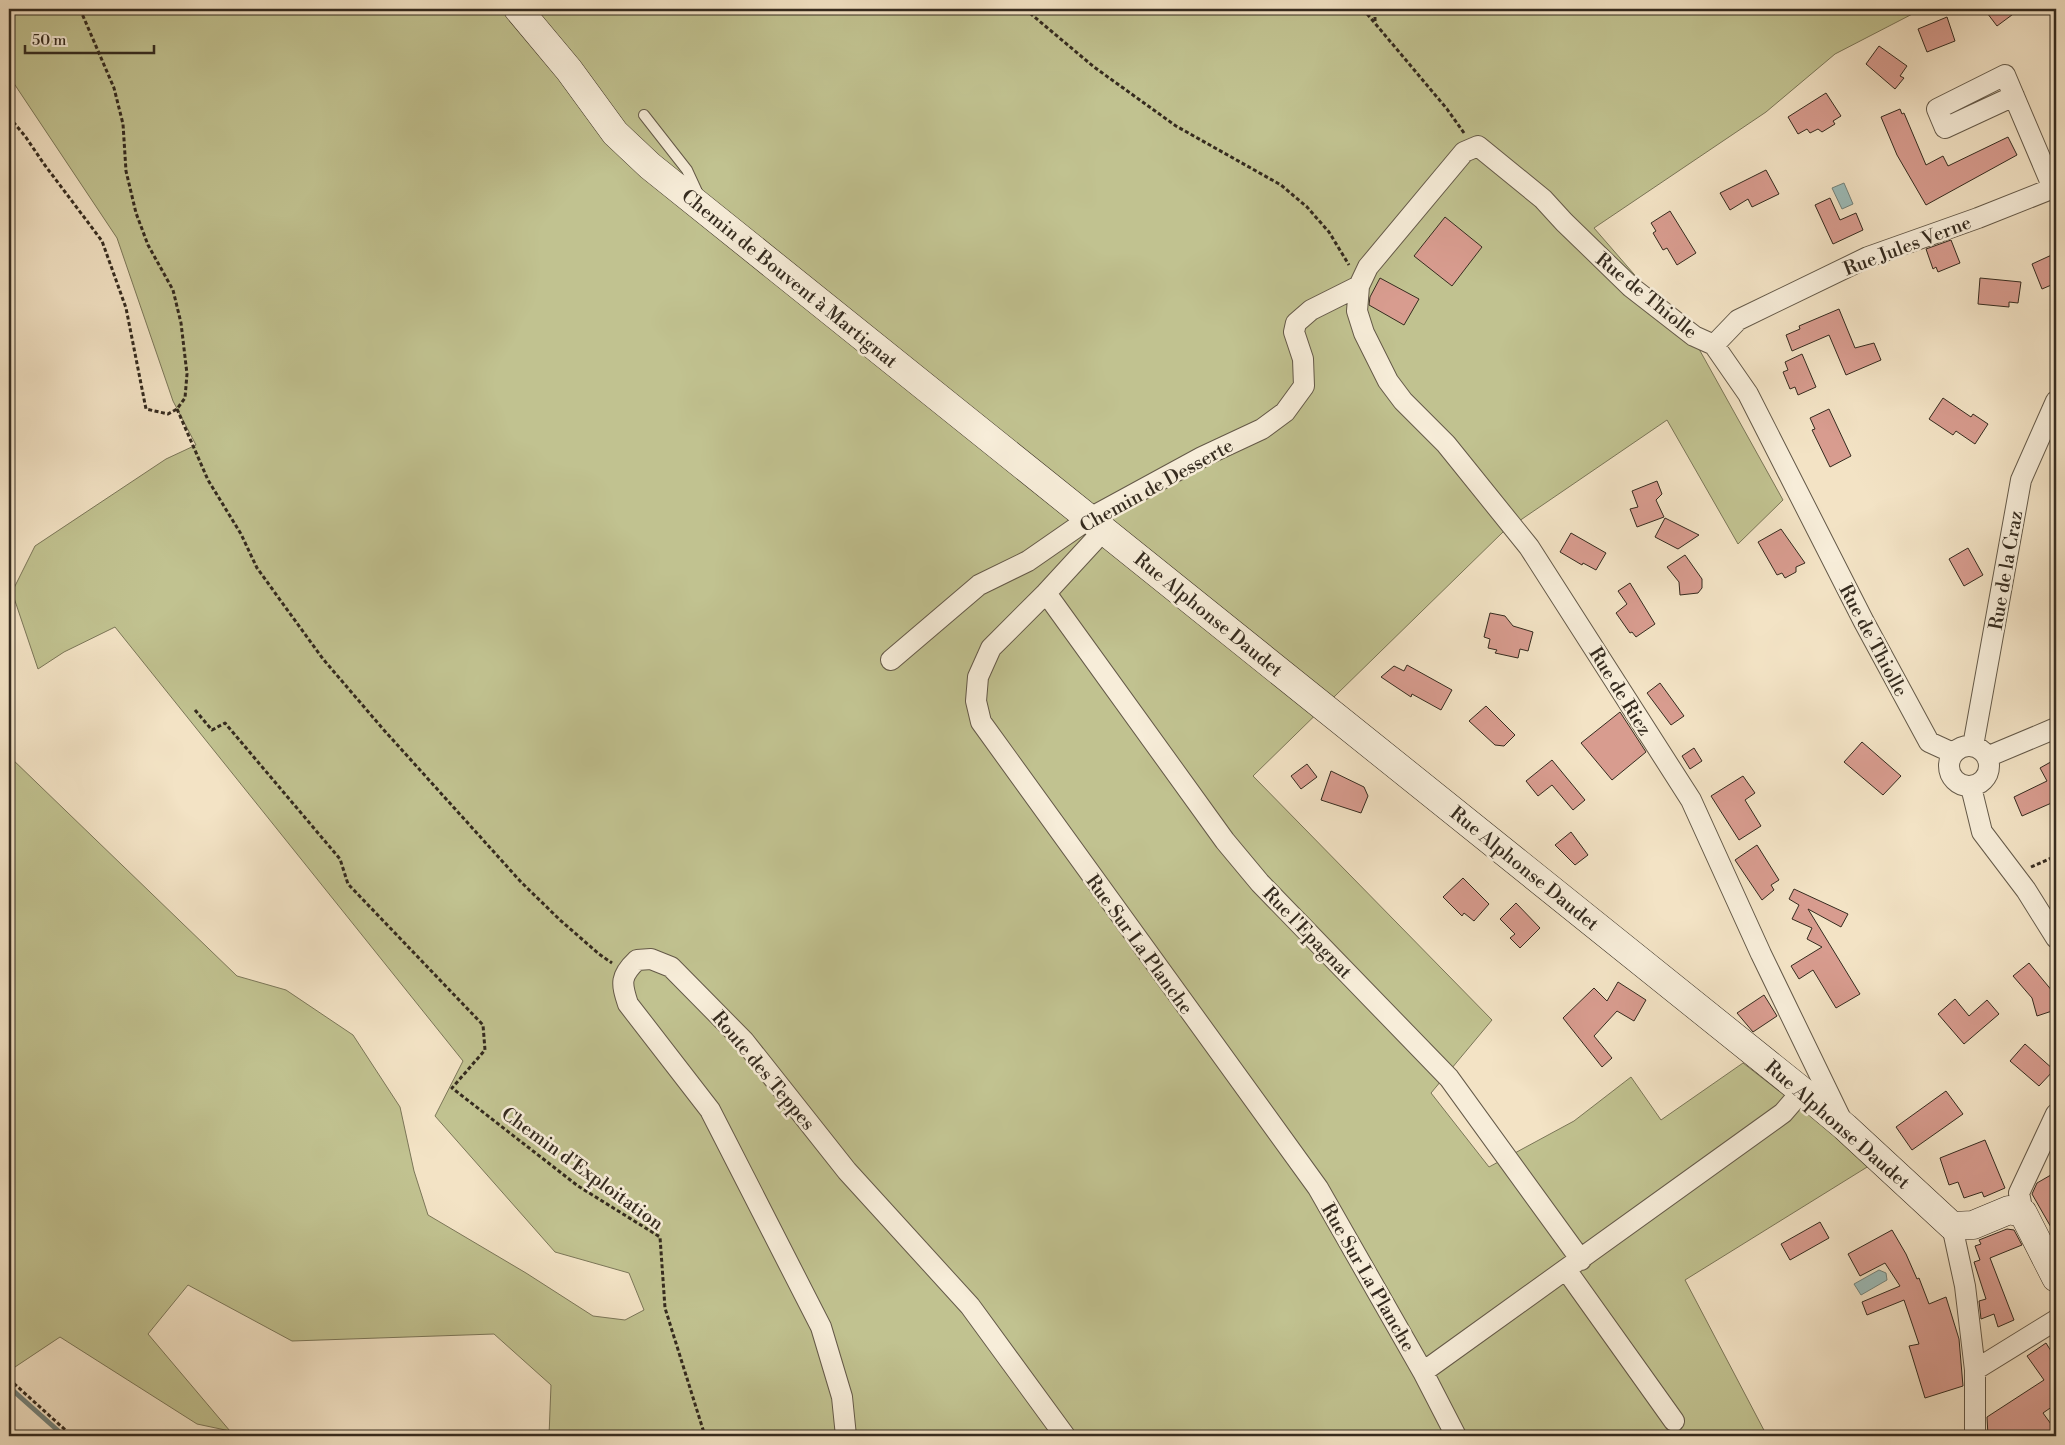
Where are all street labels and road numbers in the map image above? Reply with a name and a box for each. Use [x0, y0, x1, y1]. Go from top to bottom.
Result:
street label: Chemin de Bouvent à Martignat [676, 184, 903, 374]
street label: Rue Jules Verne [1840, 211, 1975, 281]
street label: Rue de Thiolle [1591, 247, 1702, 344]
street label: Chemin de Desserte [1075, 434, 1237, 538]
street label: Rue de la Craz [1984, 509, 2028, 632]
street label: Rue Alphonse Daudet [1129, 547, 1288, 682]
street label: Rue de Thiolle [1833, 580, 1913, 701]
street label: Rue de Riez [1584, 643, 1657, 740]
street label: Rue Alphonse Daudet [1445, 801, 1604, 936]
street label: Rue Sur La Planche [1080, 870, 1198, 1019]
street label: Rue l'Epagnat [1257, 882, 1357, 984]
street label: Route des Teppes [706, 1006, 820, 1135]
street label: Rue Alphonse Daudet [1760, 1055, 1915, 1195]
street label: Chemin d'Exploitation [497, 1102, 668, 1236]
street label: Rue Sur La Planche [1316, 1199, 1420, 1356]

